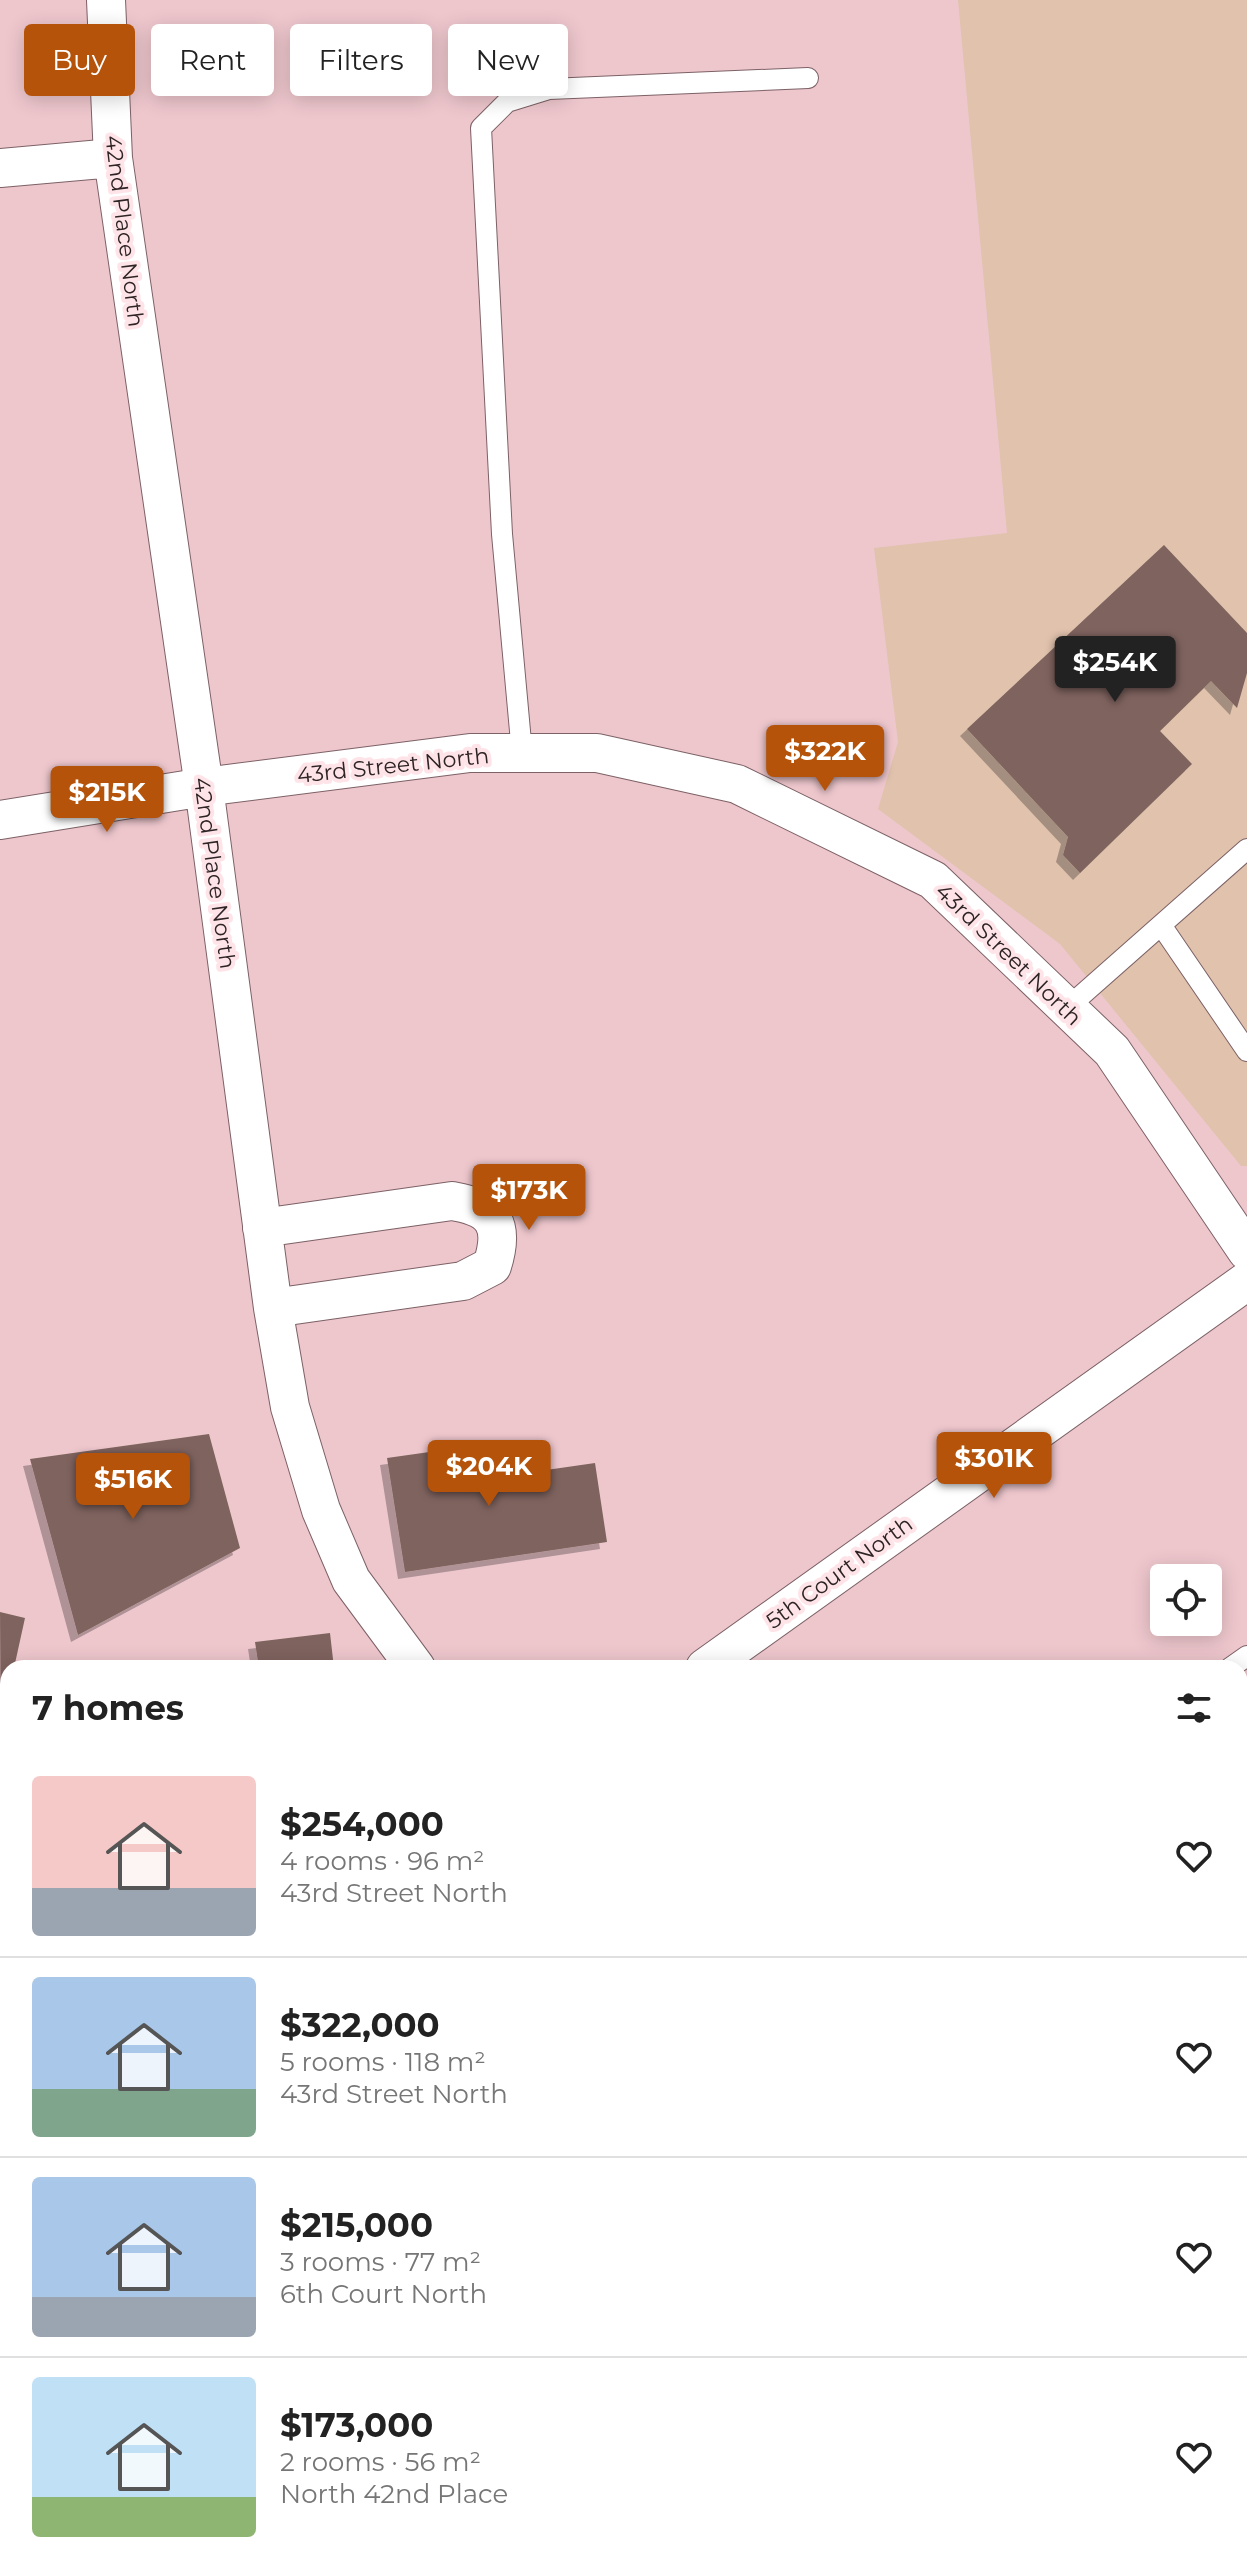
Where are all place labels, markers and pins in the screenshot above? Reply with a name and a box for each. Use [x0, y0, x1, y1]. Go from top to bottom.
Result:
pin: $254K [1059, 636, 1171, 704]
pin: $322K [769, 725, 881, 793]
pin: $215K [51, 766, 163, 834]
pin: $173K [473, 1164, 585, 1232]
pin: $301K [938, 1432, 1050, 1500]
pin: $204K [433, 1440, 545, 1508]
pin: $516K [77, 1453, 189, 1521]

